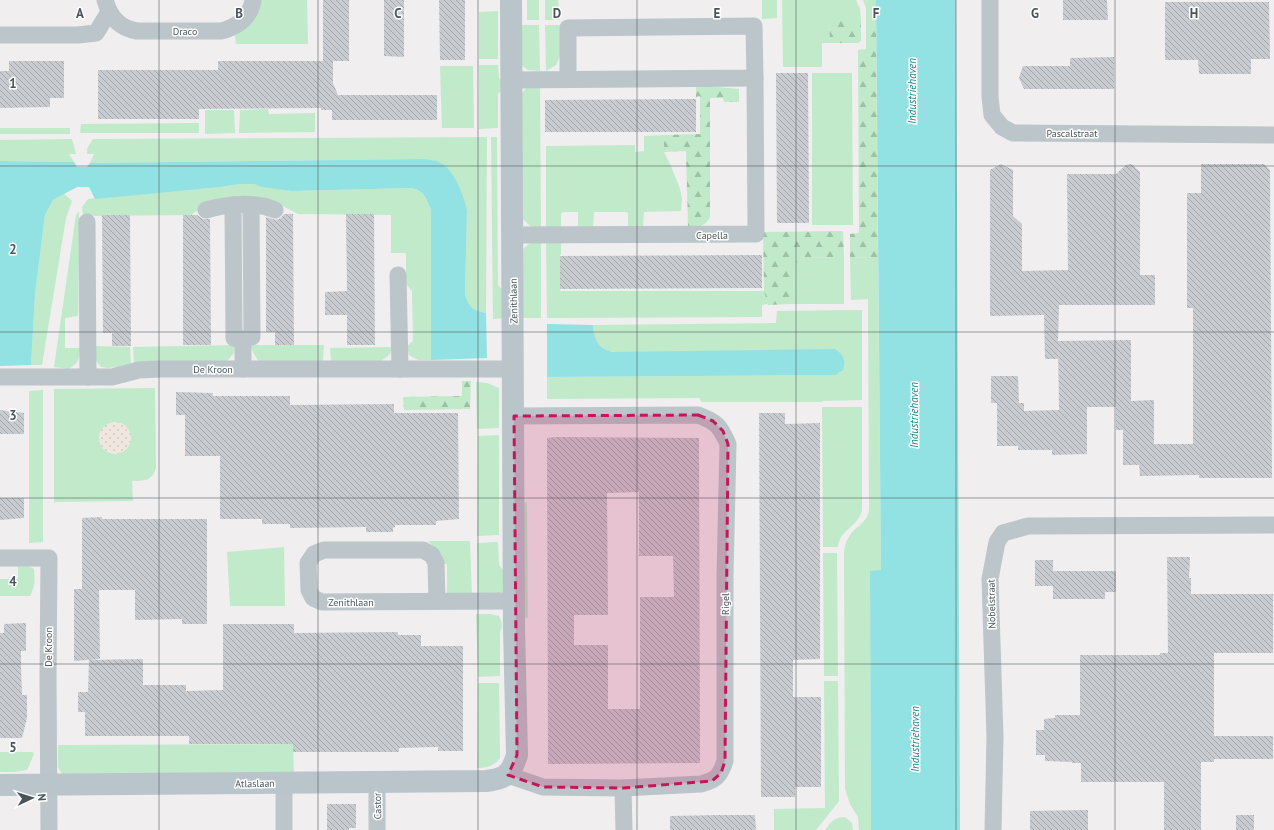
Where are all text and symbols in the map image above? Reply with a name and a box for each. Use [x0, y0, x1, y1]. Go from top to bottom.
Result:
text: A [76, 5, 84, 22]
text: B [235, 5, 243, 22]
text: C [394, 5, 402, 22]
text: D [553, 5, 561, 22]
text: E [714, 5, 721, 22]
text: F [873, 5, 880, 22]
text: G [1031, 5, 1039, 22]
text: H [1190, 5, 1198, 22]
street label: Draco [173, 25, 197, 38]
water label: Industriehaven [905, 58, 919, 124]
text: 1 [9, 75, 17, 92]
street label: Pascalstraat [1046, 127, 1098, 140]
street label: Capella [696, 229, 728, 242]
text: 2 [9, 241, 17, 258]
street label: Zenithlaan [507, 278, 520, 324]
street label: De Kroon [193, 363, 233, 376]
water label: Industriehaven [907, 382, 921, 448]
text: 3 [9, 407, 17, 424]
text: 4 [9, 573, 17, 590]
street label: Nobelstraat [985, 578, 998, 629]
street label: Rigel [719, 593, 732, 615]
street label: Zenithlaan [328, 596, 374, 609]
street label: De Kroon [42, 627, 55, 667]
water label: Industriehaven [908, 706, 922, 772]
text: 5 [9, 739, 17, 756]
street label: Atlaslaan [235, 777, 275, 790]
north arrow [12, 778, 52, 818]
street label: Castor [371, 792, 384, 819]
text: N [35, 793, 49, 801]

